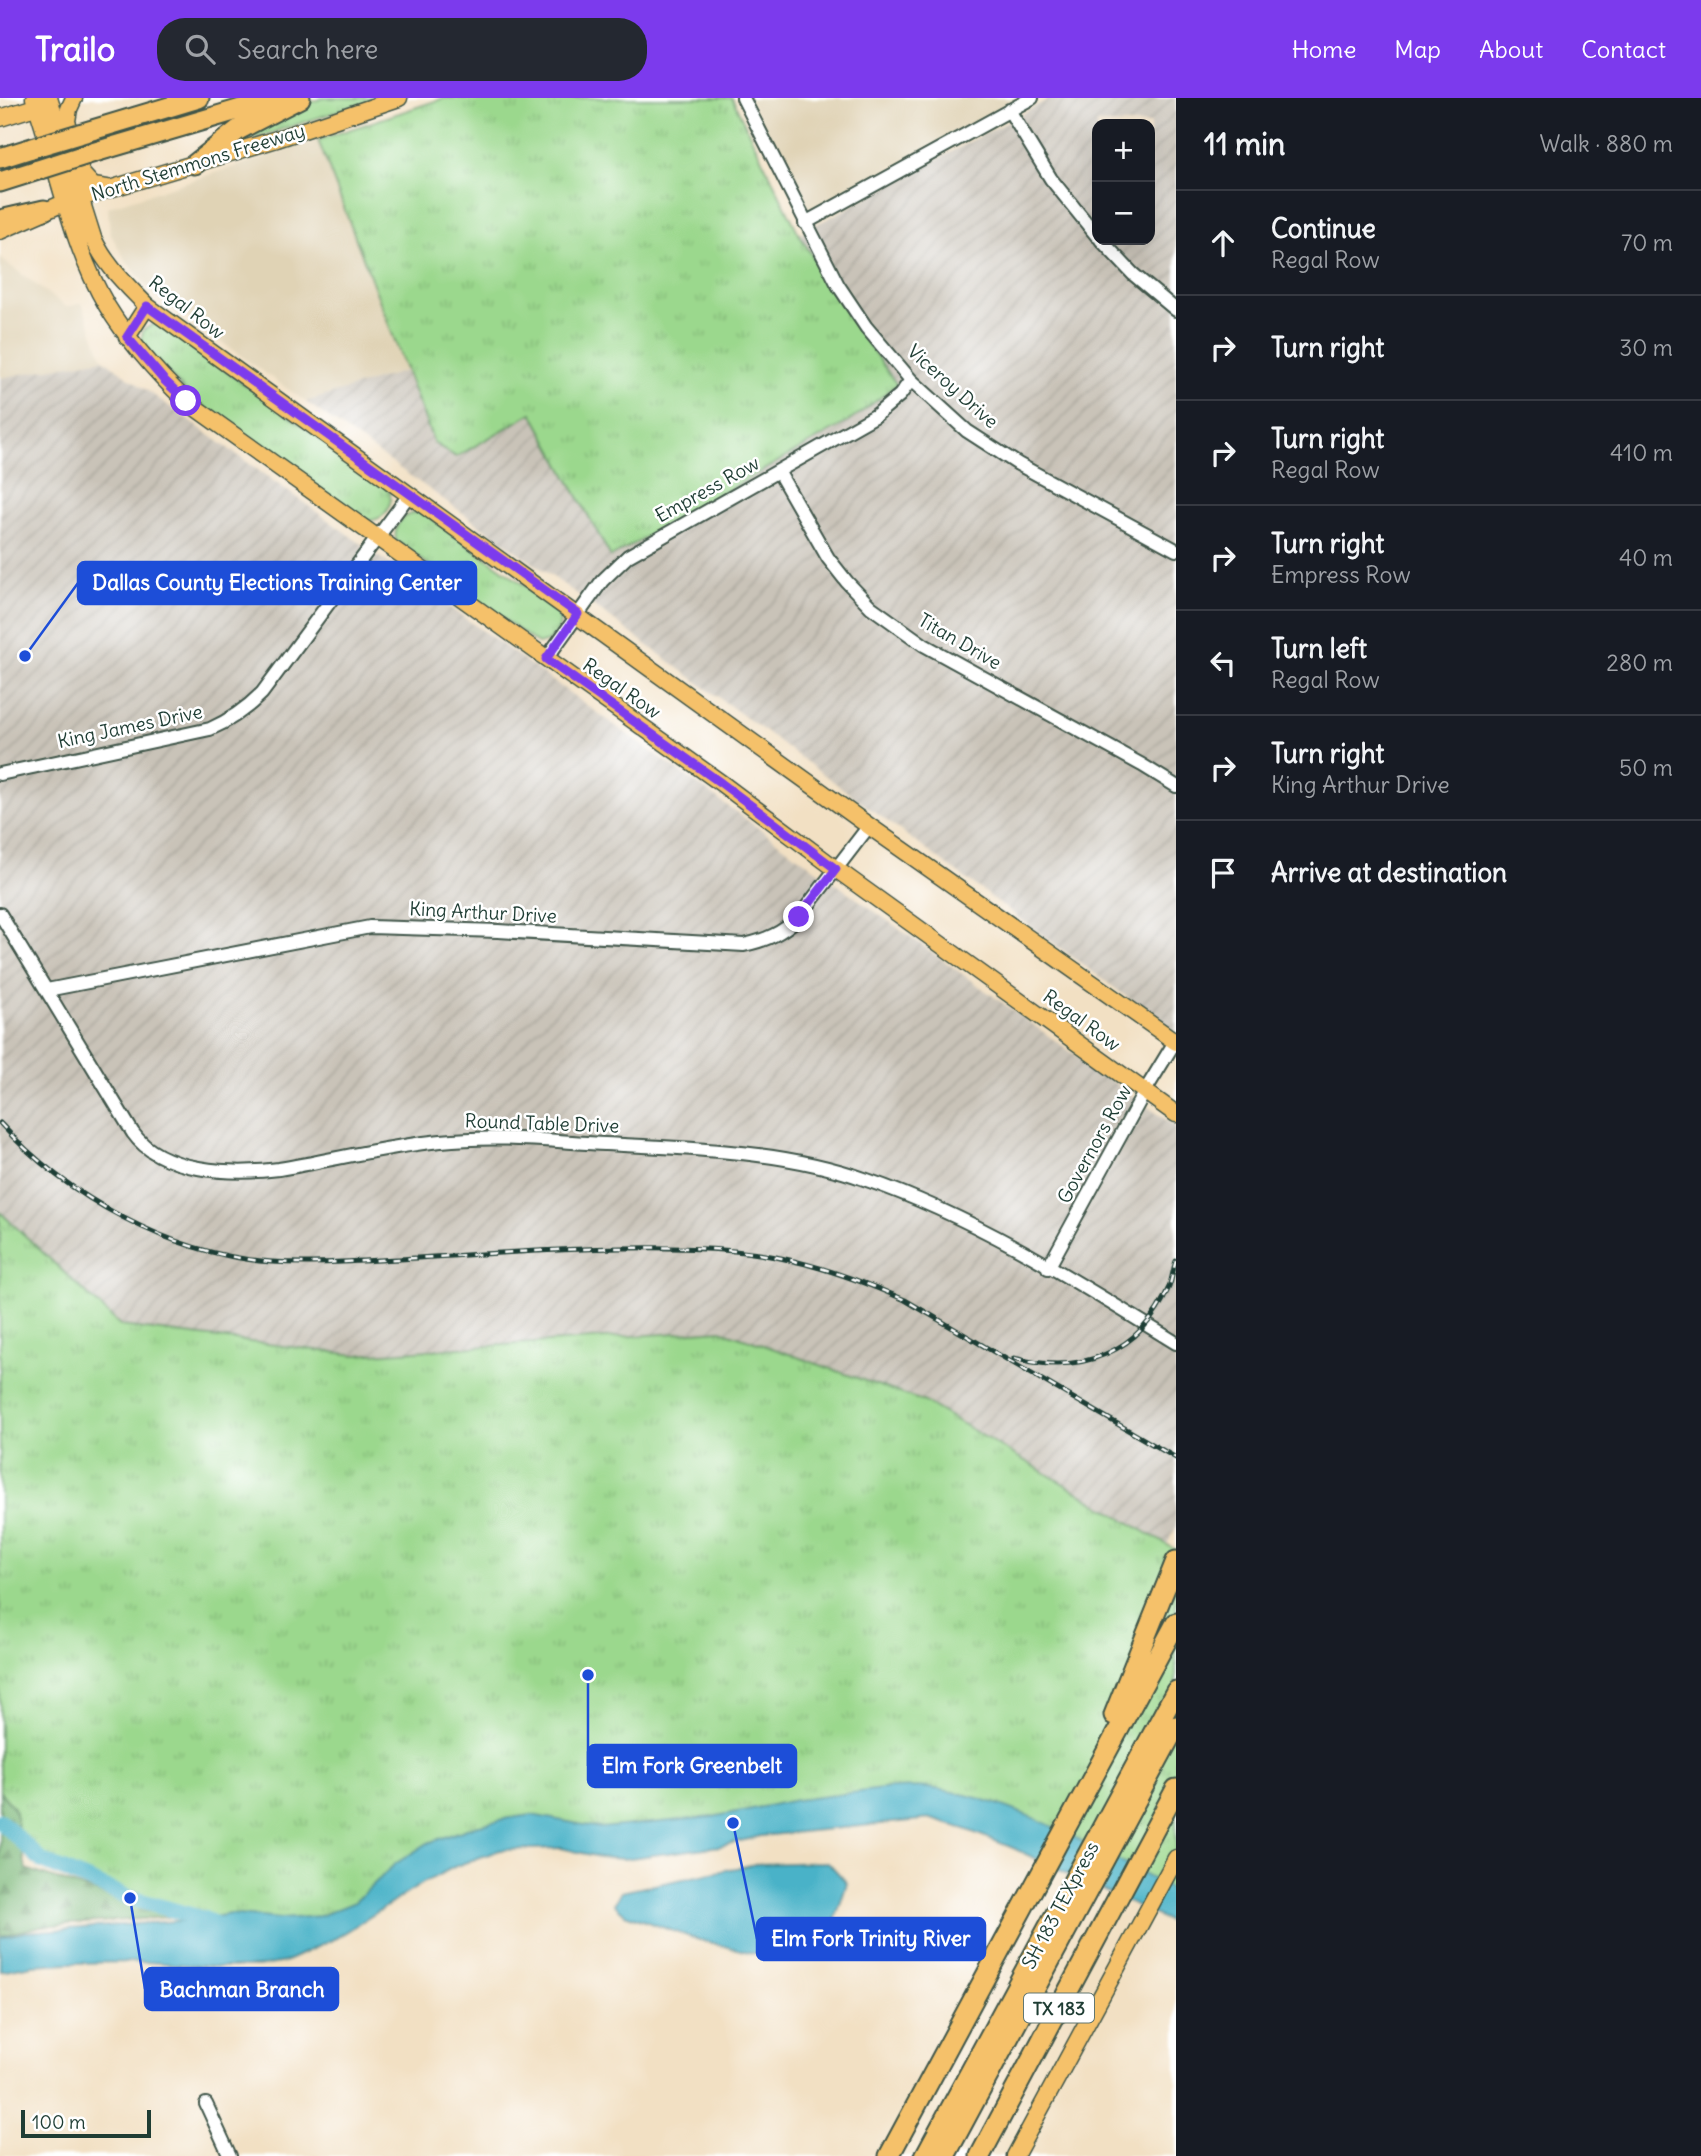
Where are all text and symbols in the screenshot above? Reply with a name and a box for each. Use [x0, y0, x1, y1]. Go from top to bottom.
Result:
search box [157, 18, 647, 81]
text: Trailo [35, 28, 115, 70]
icon: search [181, 30, 219, 68]
text: Search here [237, 33, 378, 66]
text: Home [1292, 34, 1356, 64]
text: Map [1394, 34, 1441, 64]
text: About [1479, 34, 1543, 64]
text: Contact [1581, 34, 1666, 64]
street label: North Stemmons Freeway [88, 118, 308, 206]
map controls [1092, 119, 1155, 245]
button: + [1092, 119, 1155, 182]
text: 11 min [1204, 125, 1285, 163]
text: Walk · 880 m [1540, 129, 1673, 158]
button: − [1092, 182, 1155, 245]
text: Continue [1271, 212, 1376, 245]
icon: ahead [1204, 224, 1242, 262]
text: 70 m [1621, 228, 1673, 257]
text: Regal Row [1271, 245, 1380, 274]
street label: Regal Row [144, 270, 230, 344]
icon: right [1204, 329, 1242, 367]
text: Turn right [1271, 331, 1384, 364]
text: 30 m [1619, 333, 1673, 362]
street label: Viceroy Drive [903, 339, 1003, 433]
route start [170, 385, 201, 416]
text: Turn right [1271, 422, 1384, 455]
icon: right [1204, 434, 1242, 472]
text: 410 m [1610, 438, 1673, 467]
street label: Empress Row [651, 451, 763, 527]
text: Regal Row [1271, 455, 1380, 484]
text: Turn right [1271, 527, 1384, 560]
icon: right [1204, 539, 1242, 577]
text: 40 m [1619, 543, 1673, 572]
text: Empress Row [1271, 560, 1411, 589]
callout: Dallas County Elections Training Center [78, 562, 476, 604]
text: Dallas County Elections Training Center [92, 569, 462, 596]
street label: Titan Drive [914, 608, 1006, 674]
text: Turn left [1271, 632, 1367, 665]
icon: left [1204, 644, 1242, 682]
text: 280 m [1606, 648, 1673, 677]
street label: Regal Row [578, 652, 666, 724]
text: Regal Row [1271, 665, 1380, 694]
street label: King James Drive [55, 699, 205, 753]
text: Turn right [1271, 737, 1384, 770]
icon: right [1204, 749, 1242, 787]
text: 50 m [1619, 753, 1673, 782]
text: King Arthur Drive [1271, 770, 1450, 799]
icon: arrive [1204, 854, 1242, 892]
text: Arrive at destination [1271, 856, 1507, 889]
street label: King Arthur Drive [409, 896, 557, 928]
route end [783, 901, 814, 932]
street label: Regal Row [1039, 984, 1125, 1056]
street label: Governors Row [1052, 1081, 1136, 1207]
street label: Round Table Drive [464, 1108, 620, 1138]
callout: Elm Fork Greenbelt [588, 1745, 796, 1787]
text: Elm Fork Greenbelt [602, 1752, 783, 1779]
street label: SH 183 TEXpress [1016, 1837, 1104, 1973]
callout: Elm Fork Trinity River [757, 1918, 985, 1960]
text: Elm Fork Trinity River [771, 1925, 971, 1952]
callout: Bachman Branch [145, 1968, 338, 2010]
text: Bachman Branch [159, 1976, 325, 2003]
road number: TX 183 [1024, 1994, 1094, 2022]
scale bar [21, 2107, 150, 2139]
text: 100 m [32, 2110, 86, 2134]

